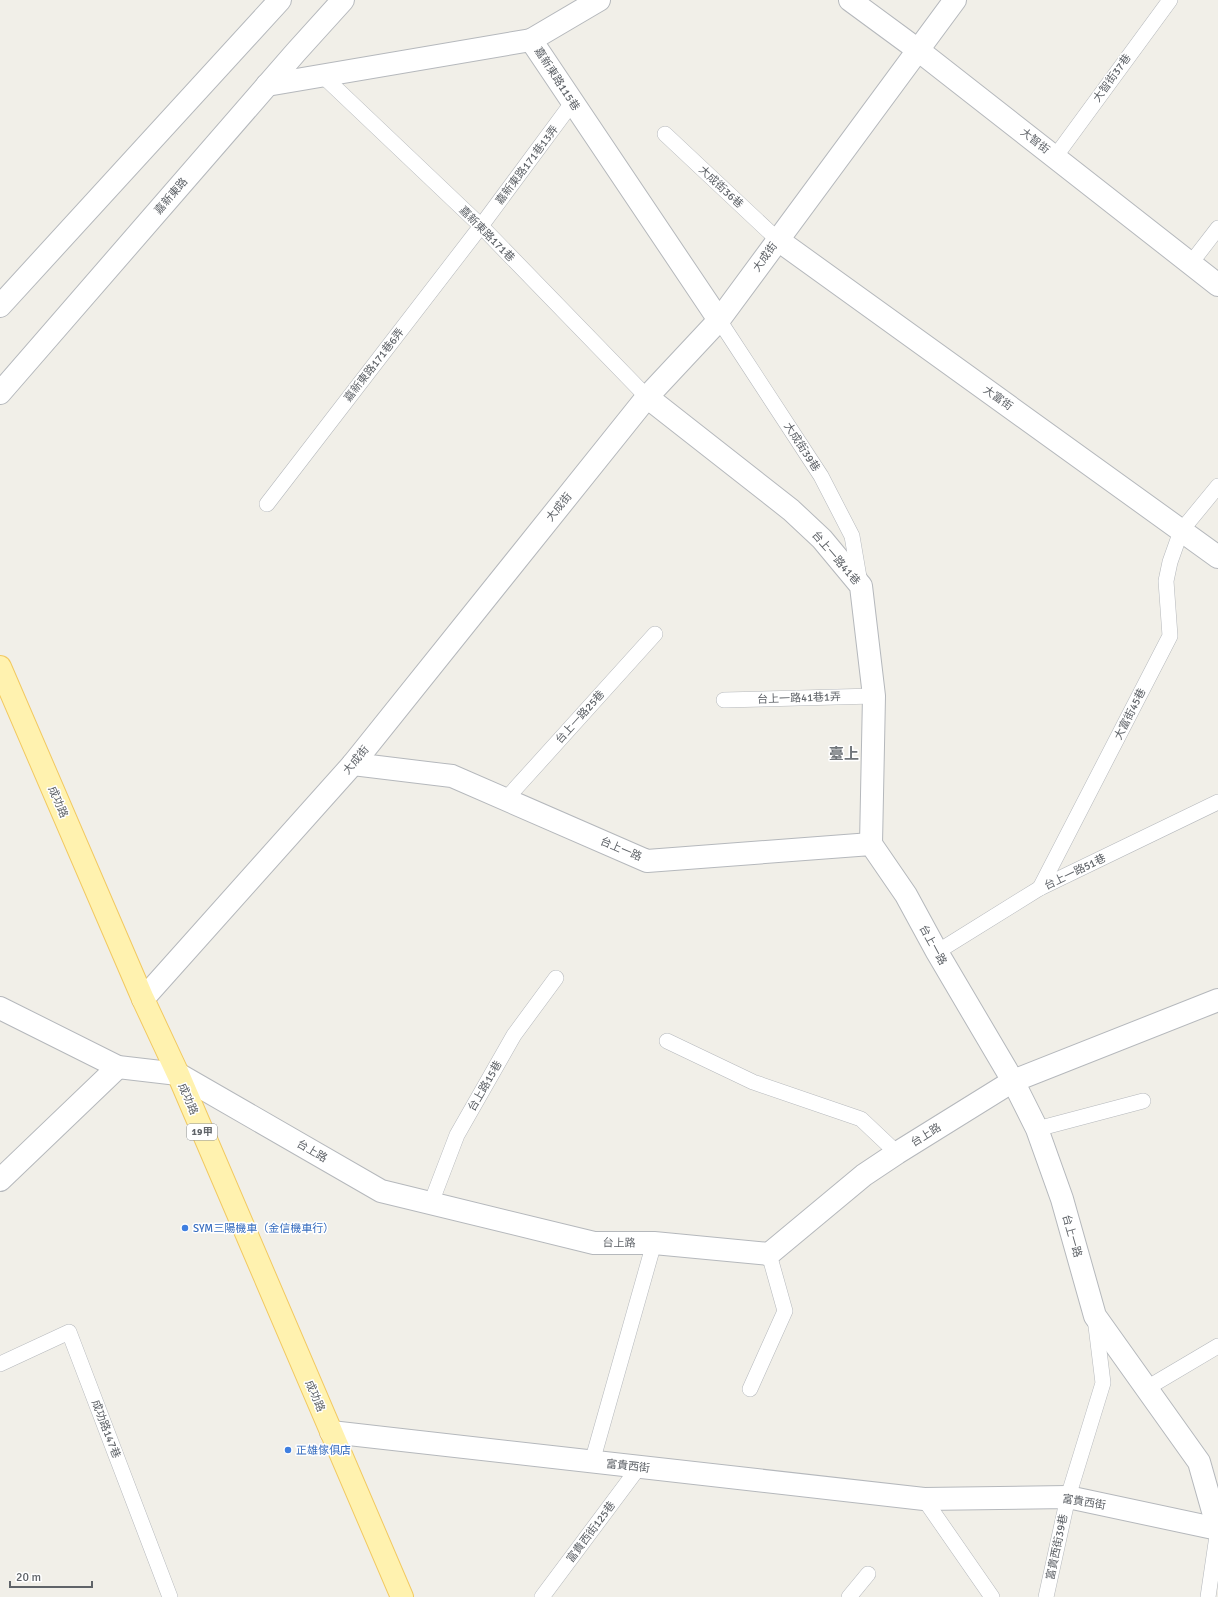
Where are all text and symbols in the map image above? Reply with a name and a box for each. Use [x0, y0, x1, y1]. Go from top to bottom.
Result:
street label: 嘉新東路115巷 [532, 45, 582, 113]
street label: 大智街37巷 [1090, 52, 1134, 104]
street label: 嘉新東路171巷13弄 [493, 123, 561, 207]
street label: 大智街 [1018, 126, 1052, 156]
street label: 大成街36巷 [696, 163, 746, 211]
street label: 嘉新東路 [152, 175, 190, 217]
street label: 嘉新東路171巷 [457, 204, 517, 264]
street label: 大成街 [750, 240, 780, 274]
street label: 嘉新東路171巷6弄 [341, 326, 407, 404]
street label: 大富街 [981, 383, 1015, 413]
street label: 大成街39巷 [781, 420, 823, 474]
street label: 大成街 [544, 490, 574, 524]
street label: 台上一路41巷 [809, 528, 863, 588]
street label: 大富街45巷 [1112, 686, 1148, 742]
street label: 台上一路25巷 [553, 688, 607, 746]
street label: 台上一路41巷1弄 [757, 690, 841, 706]
street label: 大成街 [340, 743, 372, 777]
district label: 臺上 [829, 745, 859, 763]
street label: 成功路 [46, 784, 70, 820]
street label: 台上一路 [598, 834, 644, 864]
street label: 台上一路51巷 [1042, 851, 1108, 893]
street label: 台上一路 [917, 923, 949, 967]
street label: 台上路15巷 [465, 1059, 505, 1113]
street label: 成功路 [176, 1081, 200, 1117]
street label: 台上路 [909, 1121, 943, 1149]
road number: 19甲 [187, 1124, 217, 1140]
street label: 台上路 [294, 1137, 330, 1165]
street label: 台上一路 [1060, 1213, 1084, 1259]
place label: SYM三陽機車（金信機車行） [193, 1222, 334, 1235]
marker: SYM三陽機車（金信機車行） [180, 1223, 190, 1233]
street label: 台上路 [602, 1236, 636, 1250]
street label: 成功路 [303, 1378, 327, 1414]
street label: 成功路147巷 [89, 1398, 123, 1460]
place label: 正雄傢俱店 [296, 1444, 351, 1457]
marker: 正雄傢俱店 [283, 1445, 293, 1455]
street label: 富貴西街 [605, 1457, 651, 1475]
street label: 富貴西街 [1061, 1492, 1107, 1512]
street label: 富貴西街125巷 [564, 1499, 618, 1565]
street label: 富貴西街39巷 [1044, 1513, 1070, 1581]
scale bar [10, 1563, 92, 1589]
text: 20 m [16, 1570, 41, 1585]

